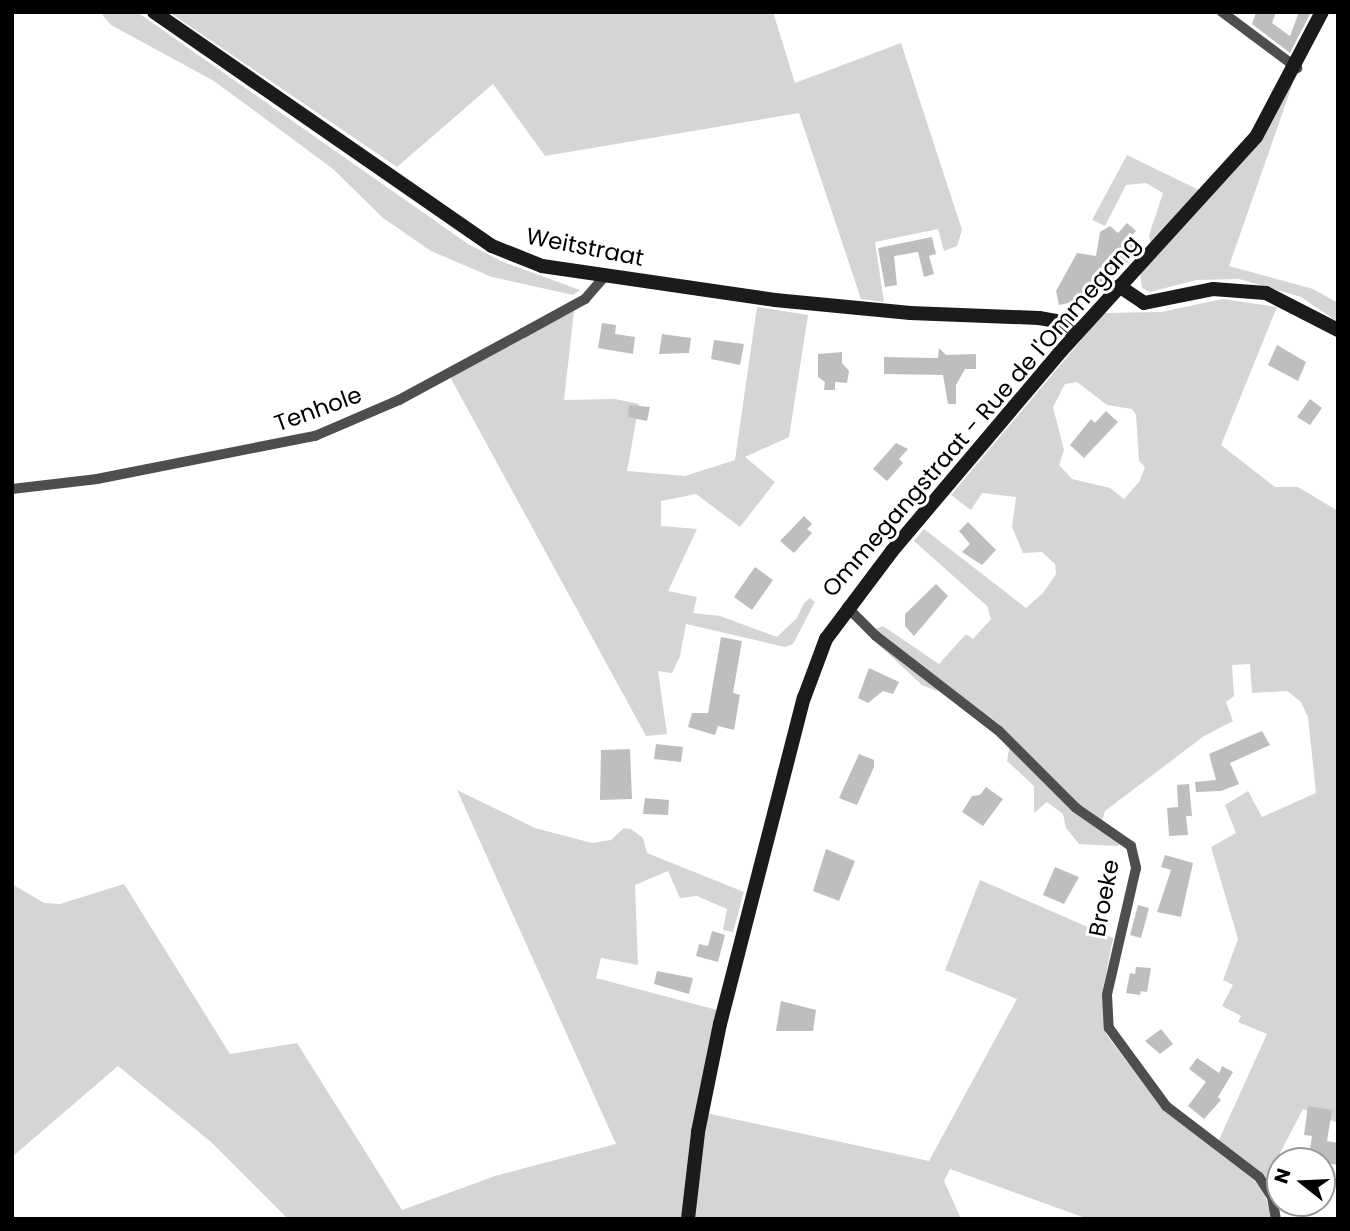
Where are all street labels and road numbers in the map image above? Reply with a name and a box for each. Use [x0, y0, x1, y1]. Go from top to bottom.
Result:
street label: Weitstraat [524, 222, 646, 272]
street label: Ommegangstraat - Rue de l'Ommegang [816, 230, 1146, 602]
street label: Tenhole [271, 381, 365, 437]
street label: Broeke [1083, 857, 1125, 939]

